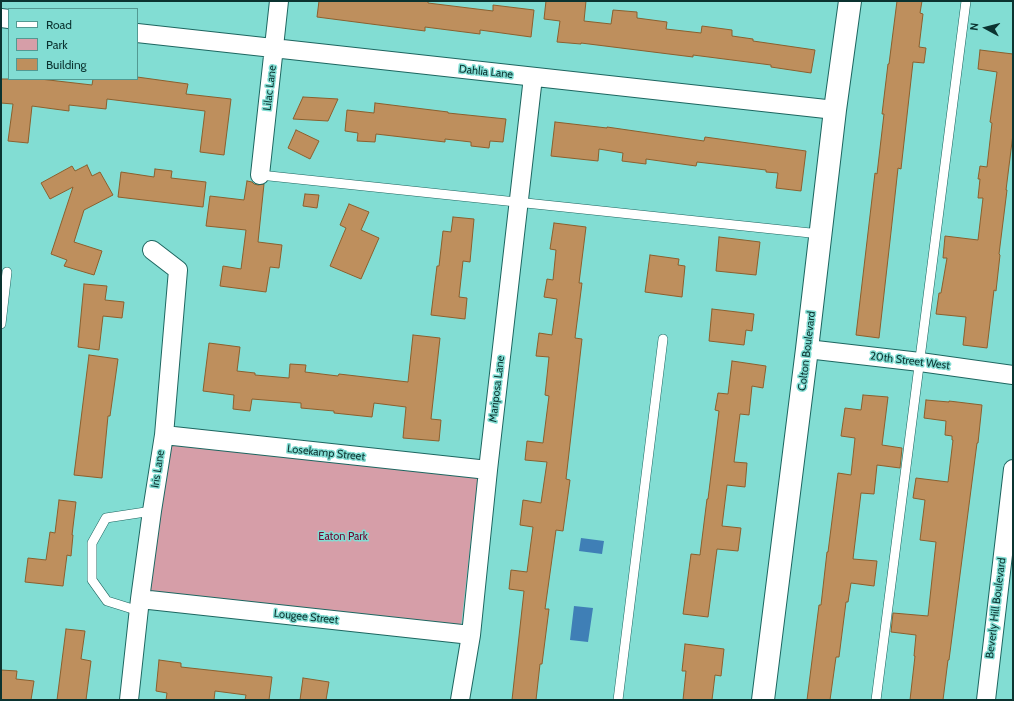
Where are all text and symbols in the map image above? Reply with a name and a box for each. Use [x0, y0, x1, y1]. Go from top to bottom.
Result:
legend [8, 8, 138, 80]
north arrow [966, 8, 1006, 48]
text: Road [46, 17, 72, 32]
text: N [967, 22, 982, 31]
text: Park [46, 37, 68, 52]
text: Building [46, 57, 87, 72]
street label: Dahlia Lane [458, 63, 514, 81]
street label: Lilac Lane [261, 64, 279, 112]
street label: Colton Boulevard [796, 310, 818, 392]
street label: 20th Street West [869, 350, 951, 372]
street label: Mariposa Lane [486, 355, 508, 423]
street label: Losekamp Street [286, 442, 366, 464]
street label: Iris Lane [149, 449, 167, 489]
park label: Eaton Park [318, 530, 368, 544]
street label: Beverly Hill Boulevard [983, 557, 1009, 659]
street label: Lougee Street [273, 607, 339, 627]

